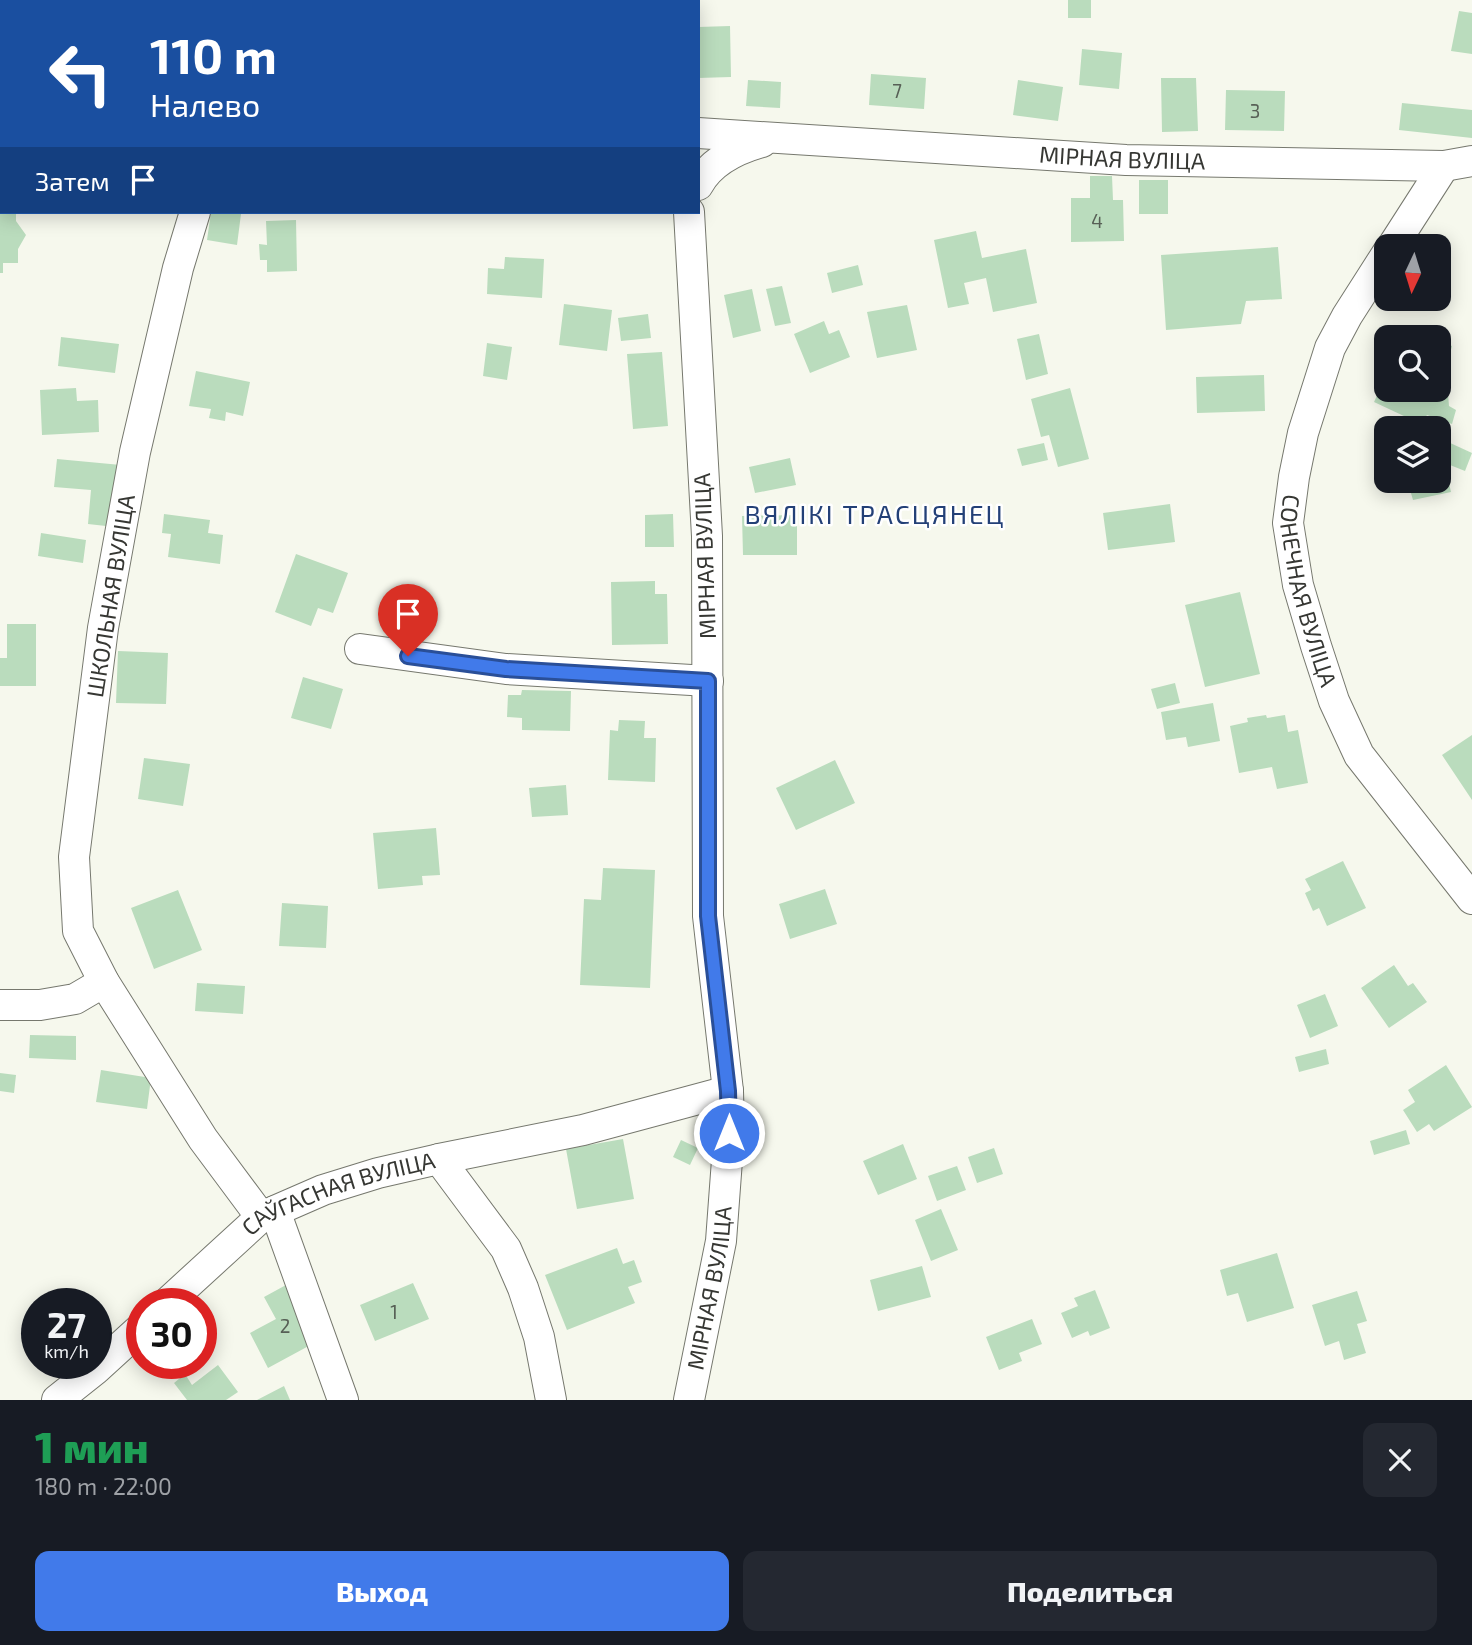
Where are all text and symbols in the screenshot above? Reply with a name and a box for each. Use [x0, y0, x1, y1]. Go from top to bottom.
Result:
text: 110 m [150, 25, 277, 84]
icon: left [35, 28, 126, 119]
house number: 7 [892, 79, 902, 102]
text: Налево [150, 85, 260, 123]
house number: 3 [1250, 99, 1260, 122]
street label: МІРНАЯ ВУЛІЦА [1038, 140, 1206, 175]
icon: arrive [124, 161, 162, 199]
text: Затем [35, 165, 110, 196]
house number: 4 [1091, 209, 1103, 232]
north arrow [1374, 234, 1451, 312]
map controls [1374, 234, 1451, 493]
button: search [1374, 325, 1451, 402]
button: layers [1374, 416, 1451, 493]
street label: МІРНАЯ ВУЛІЦА [687, 472, 721, 640]
street label: ШКОЛЬНАЯ ВУЛІЦА [80, 492, 140, 699]
street label: СОНЕЧНАЯ ВУЛІЦА [1275, 493, 1344, 691]
district label: ВЯЛІКІ ТРАСЦЯНЕЦ [744, 498, 1006, 529]
pin [378, 584, 438, 656]
icon: arrive [389, 595, 427, 633]
position arrow [692, 1096, 766, 1170]
street label: САЎГАСНАЯ ВУЛІЦА [235, 1145, 438, 1241]
street label: МІРНАЯ ВУЛІЦА [680, 1204, 737, 1372]
speed limit sign: 30 [126, 1288, 217, 1379]
house number: 1 [390, 1300, 398, 1323]
text: 27 [47, 1303, 86, 1345]
house number: 2 [280, 1314, 290, 1337]
text: km/h [44, 1340, 89, 1362]
text: 1 мин [35, 1421, 149, 1471]
button: close [1363, 1423, 1437, 1497]
text: 180 m · 22:00 [35, 1472, 172, 1500]
button: Выход [35, 1551, 729, 1631]
button: Поделиться [743, 1551, 1437, 1631]

